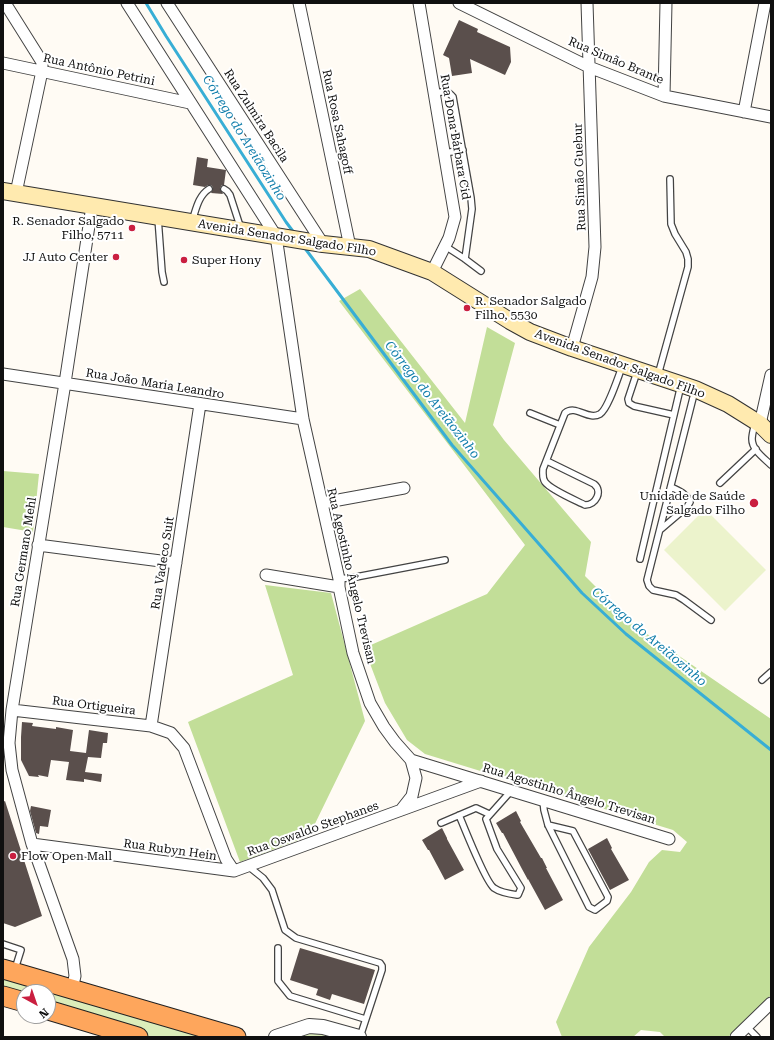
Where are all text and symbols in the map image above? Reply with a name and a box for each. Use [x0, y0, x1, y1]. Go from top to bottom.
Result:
street label: Rua Simão Brante [566, 34, 666, 88]
street label: Rua Antônio Petrini [42, 51, 156, 89]
street label: Rua Zulmira Bacila [221, 67, 291, 165]
street label: Rua Rosa Sahagoff [319, 68, 355, 176]
water label: Córrego do Areiãozinho [199, 72, 289, 204]
street label: Rua Dona Bárbara Cid [437, 73, 473, 201]
street label: Rua Simão Guebur [571, 123, 589, 231]
place label: R. Senador Salgado Filho, 5711 [12, 214, 124, 242]
street label: Avenida Senador Salgado Filho [197, 217, 377, 259]
marker: R. Senador Salgado Filho, 5711 [127, 223, 137, 233]
place label: JJ Auto Center [23, 250, 108, 264]
marker: JJ Auto Center [111, 252, 121, 262]
place label: Super Hony [192, 253, 261, 267]
marker: Super Hony [179, 255, 189, 265]
place label: R. Senador Salgado Filho, 5530 [475, 294, 587, 322]
marker: R. Senador Salgado Filho, 5530 [462, 303, 472, 313]
street label: Avenida Senador Salgado Filho [533, 326, 707, 402]
water label: Córrego do Areiãozinho [381, 338, 483, 462]
street label: Rua João Maria Leandro [85, 366, 225, 402]
street label: Rua Agostinho Ângelo Trevisan [324, 487, 378, 665]
place label: Unidade de Saúde Salgado Filho [640, 489, 745, 517]
street label: Rua Germano Mehl [8, 496, 40, 608]
marker: Unidade de Saúde Salgado Filho [748, 497, 760, 509]
street label: Rua Vadeco Suit [149, 516, 177, 610]
water label: Córrego do Areiãozinho [588, 584, 710, 690]
street label: Rua Ortigueira [51, 694, 137, 718]
street label: Rua Agostinho Ângelo Trevisan [481, 761, 657, 827]
street label: Rua Oswaldo Stephanes [245, 798, 381, 860]
street label: Rua Rubyn Hein [122, 836, 218, 864]
place label: Flow Open Mall [21, 849, 112, 863]
marker: Flow Open Mall [8, 851, 18, 861]
north arrow [16, 984, 56, 1024]
text: N [36, 1005, 51, 1021]

